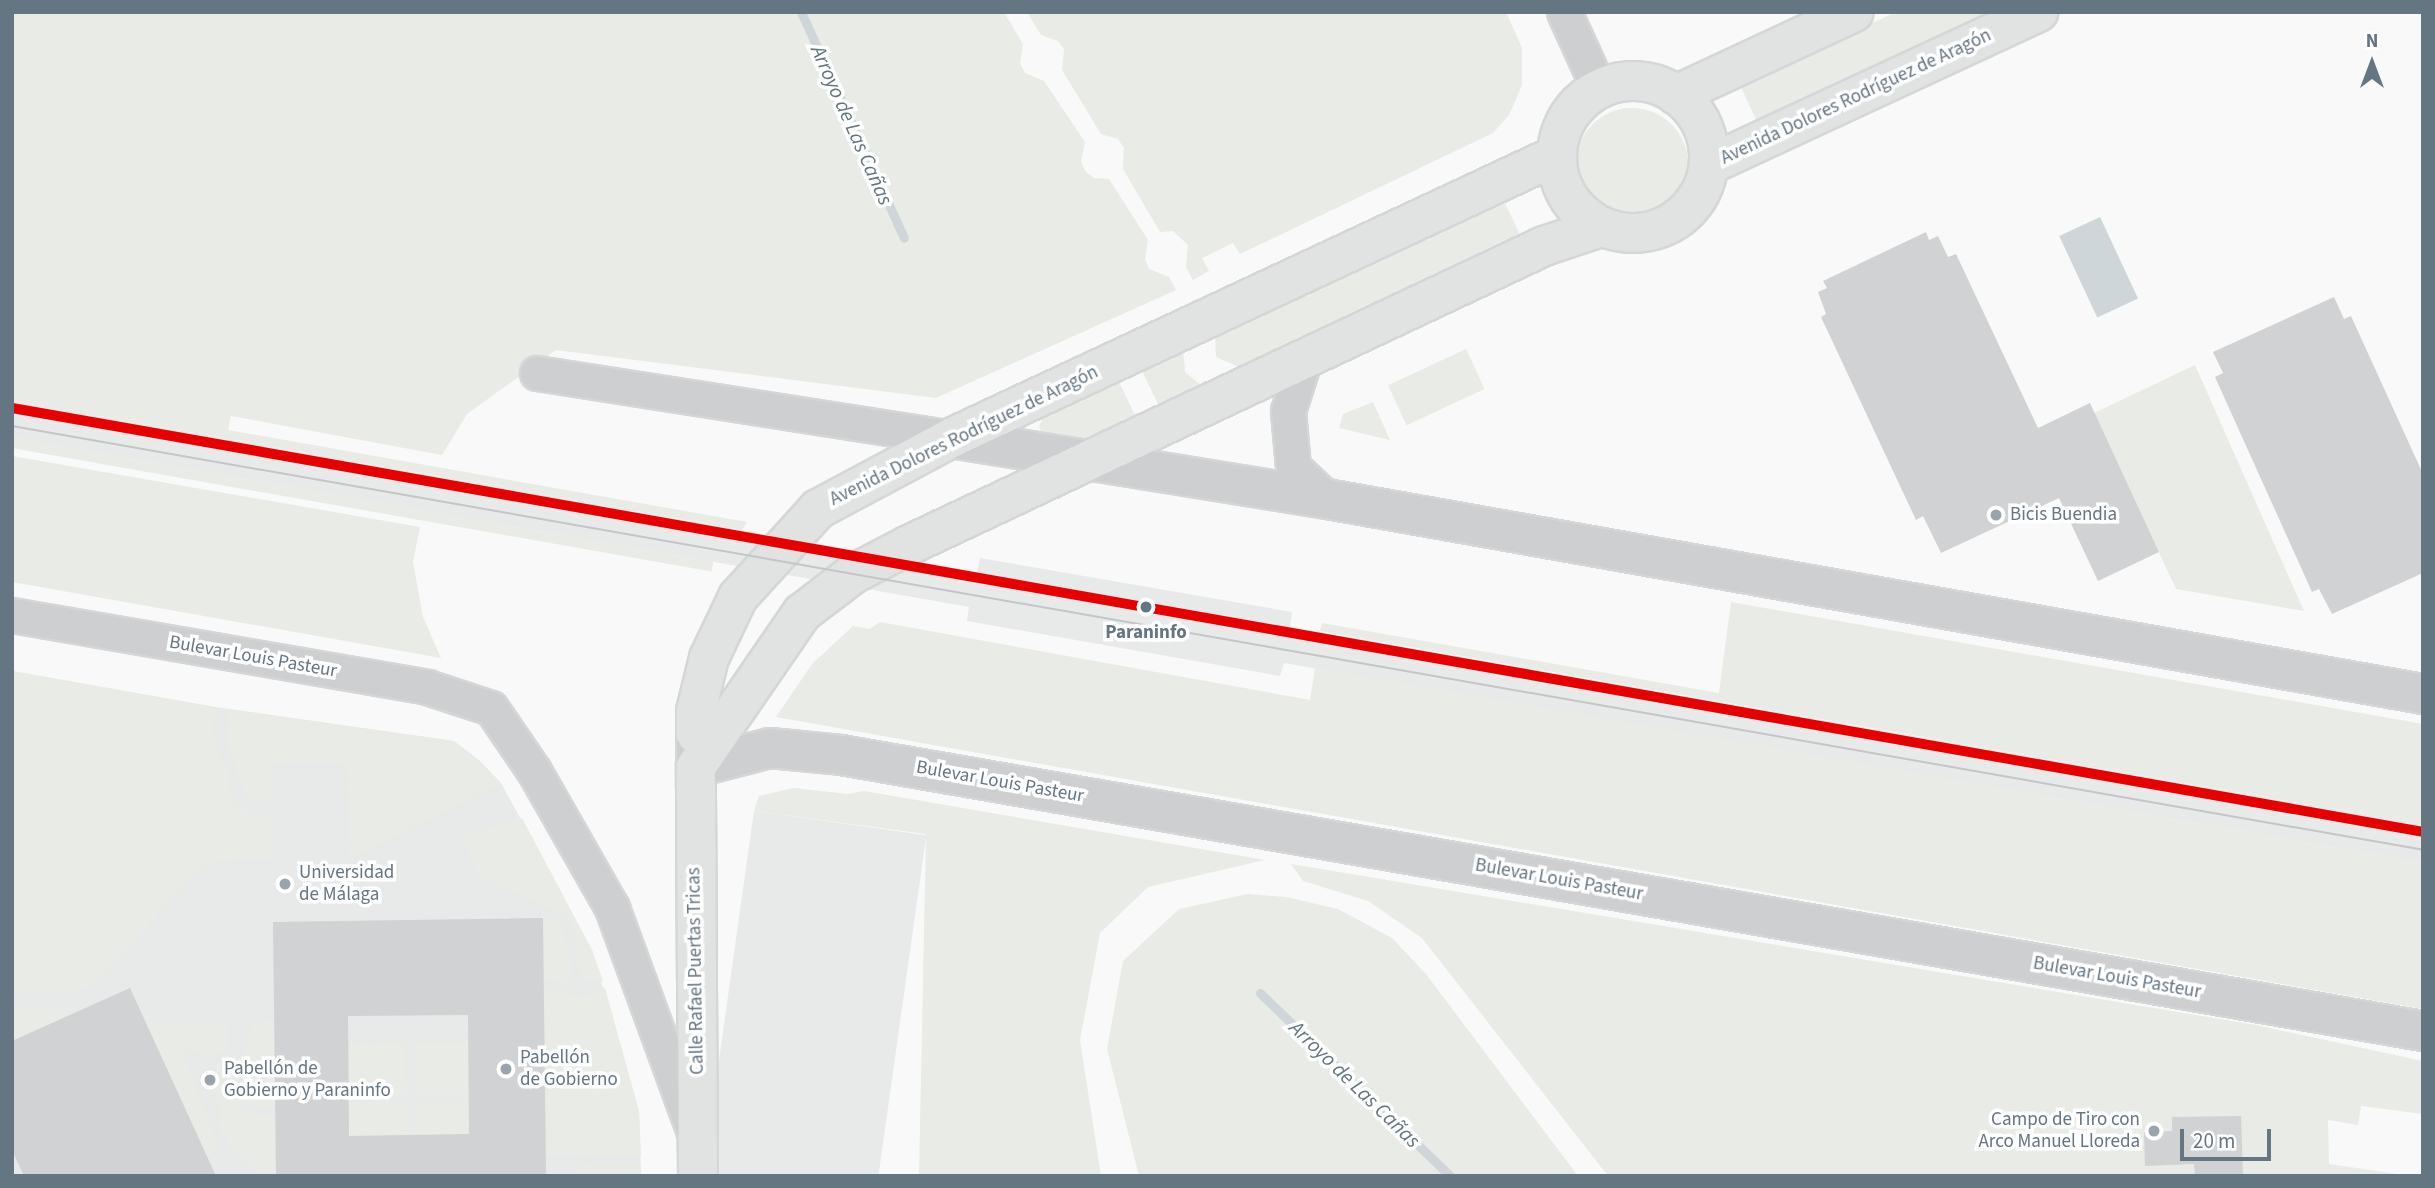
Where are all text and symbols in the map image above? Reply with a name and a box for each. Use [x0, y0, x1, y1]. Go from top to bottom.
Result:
street label: Avenida Dolores Rodríguez de Aragón [1717, 24, 1995, 170]
north arrow [2337, 28, 2407, 98]
text: N [2366, 28, 2378, 55]
water label: Arroyo de Las Cañas [805, 41, 899, 209]
street label: Avenida Dolores Rodríguez de Aragón [826, 361, 1102, 511]
place label: Bicis Buendia [2010, 504, 2117, 526]
marker: Bicis Buendia [1988, 507, 2004, 523]
marker: Paraninfo [1135, 596, 1157, 618]
place label: Paraninfo [1105, 622, 1187, 644]
street label: Bulevar Louis Pasteur [167, 631, 339, 683]
street label: Bulevar Louis Pasteur [914, 756, 1086, 808]
street label: Bulevar Louis Pasteur [1473, 854, 1645, 906]
place label: Universidad de Málaga [299, 862, 394, 906]
street label: Calle Rafael Puertas Tricas [683, 867, 709, 1075]
marker: Universidad de Málaga [277, 876, 293, 892]
street label: Bulevar Louis Pasteur [2031, 952, 2203, 1004]
water label: Arroyo de Las Cañas [1284, 1015, 1426, 1153]
place label: Pabellón de Gobierno [520, 1047, 618, 1091]
place label: Pabellón de Gobierno y Paraninfo [224, 1058, 391, 1102]
marker: Pabellón de Gobierno [498, 1061, 514, 1077]
marker: Pabellón de Gobierno y Paraninfo [202, 1072, 218, 1088]
place label: Campo de Tiro con Arco Manuel Lloreda [1978, 1109, 2140, 1153]
scale bar [2183, 1114, 2274, 1158]
marker: Campo de Tiro con Arco Manuel Lloreda [2146, 1123, 2162, 1139]
text: 20 m [2193, 1126, 2235, 1156]

